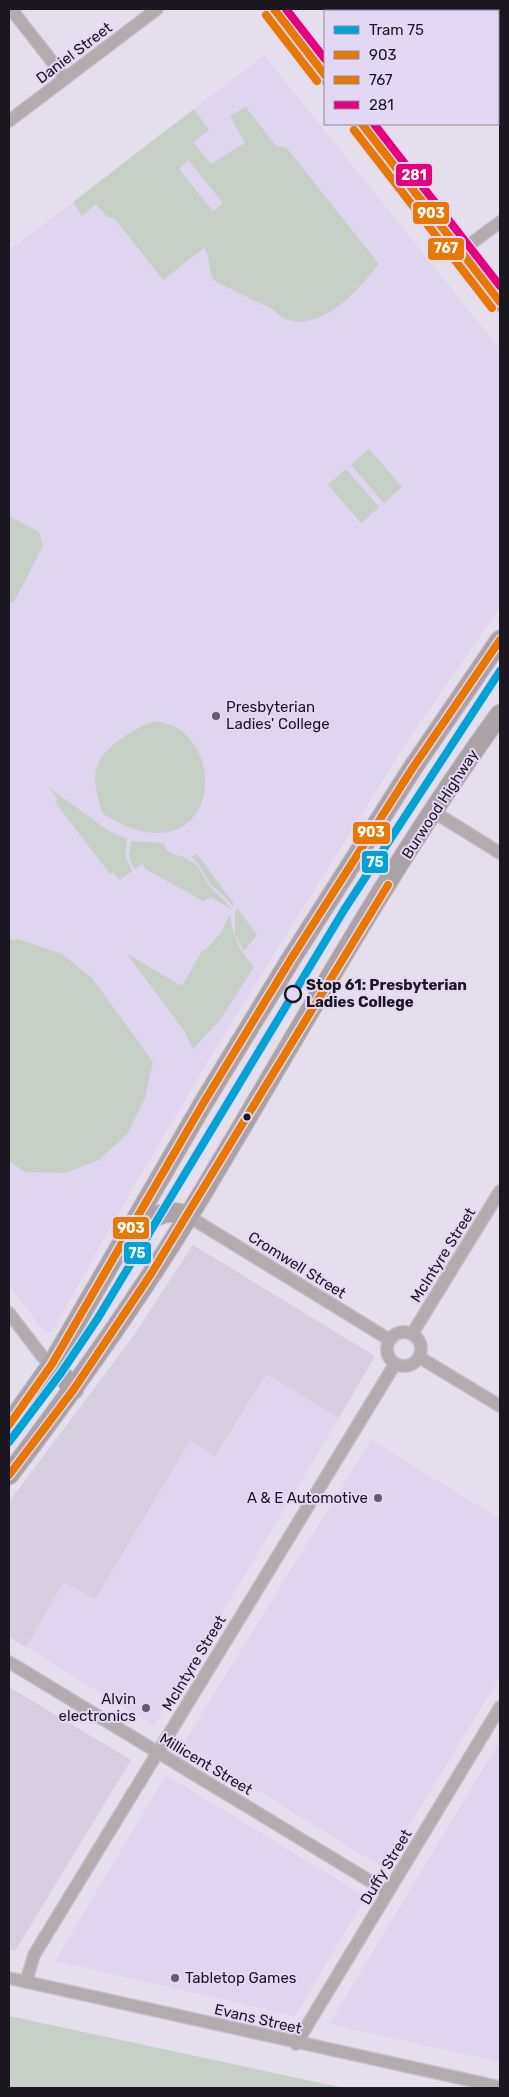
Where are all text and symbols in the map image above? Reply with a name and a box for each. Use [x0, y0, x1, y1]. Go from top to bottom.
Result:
legend [324, 10, 499, 125]
street label: Daniel Street [32, 19, 116, 87]
text: Tram 75 [369, 21, 424, 39]
text: 903 [369, 46, 396, 64]
text: 767 [369, 71, 393, 89]
text: 281 [369, 96, 394, 114]
line badge: 281 [395, 163, 433, 187]
text: 281 [401, 167, 427, 184]
line badge: 903 [412, 201, 450, 225]
text: 903 [417, 205, 445, 222]
line badge: 767 [427, 237, 465, 261]
text: 767 [434, 240, 458, 257]
place label: Presbyterian Ladies' College [226, 698, 330, 733]
marker: Presbyterian Ladies' College [210, 710, 222, 722]
street label: Burwood Highway [398, 746, 482, 862]
line badge: 903 [352, 821, 391, 845]
text: 903 [357, 824, 385, 841]
line badge: 75 [361, 850, 389, 874]
text: 75 [366, 854, 384, 871]
place label: Stop 61: Presbyterian Ladies College [306, 976, 467, 1011]
marker: Stop 61: Presbyterian Ladies College [284, 985, 302, 1003]
unlabelled marker [242, 1112, 252, 1122]
street label: McIntyre Street [407, 1204, 479, 1306]
line badge: 903 [112, 1216, 150, 1240]
text: 903 [117, 1220, 145, 1237]
street label: Cromwell Street [245, 1228, 349, 1302]
line badge: 75 [123, 1241, 152, 1265]
text: 75 [128, 1245, 146, 1262]
place label: A & E Automotive [247, 1489, 368, 1507]
marker: A & E Automotive [372, 1492, 384, 1504]
street label: McIntyre Street [158, 1612, 230, 1714]
place label: Alvin electronics [59, 1690, 136, 1725]
marker: Alvin electronics [140, 1702, 152, 1714]
street label: Millicent Street [156, 1729, 256, 1799]
street label: Duffy Street [356, 1826, 416, 1908]
place label: Tabletop Games [185, 1969, 297, 1987]
marker: Tabletop Games [169, 1972, 181, 1984]
street label: Evans Street [213, 2000, 303, 2038]

